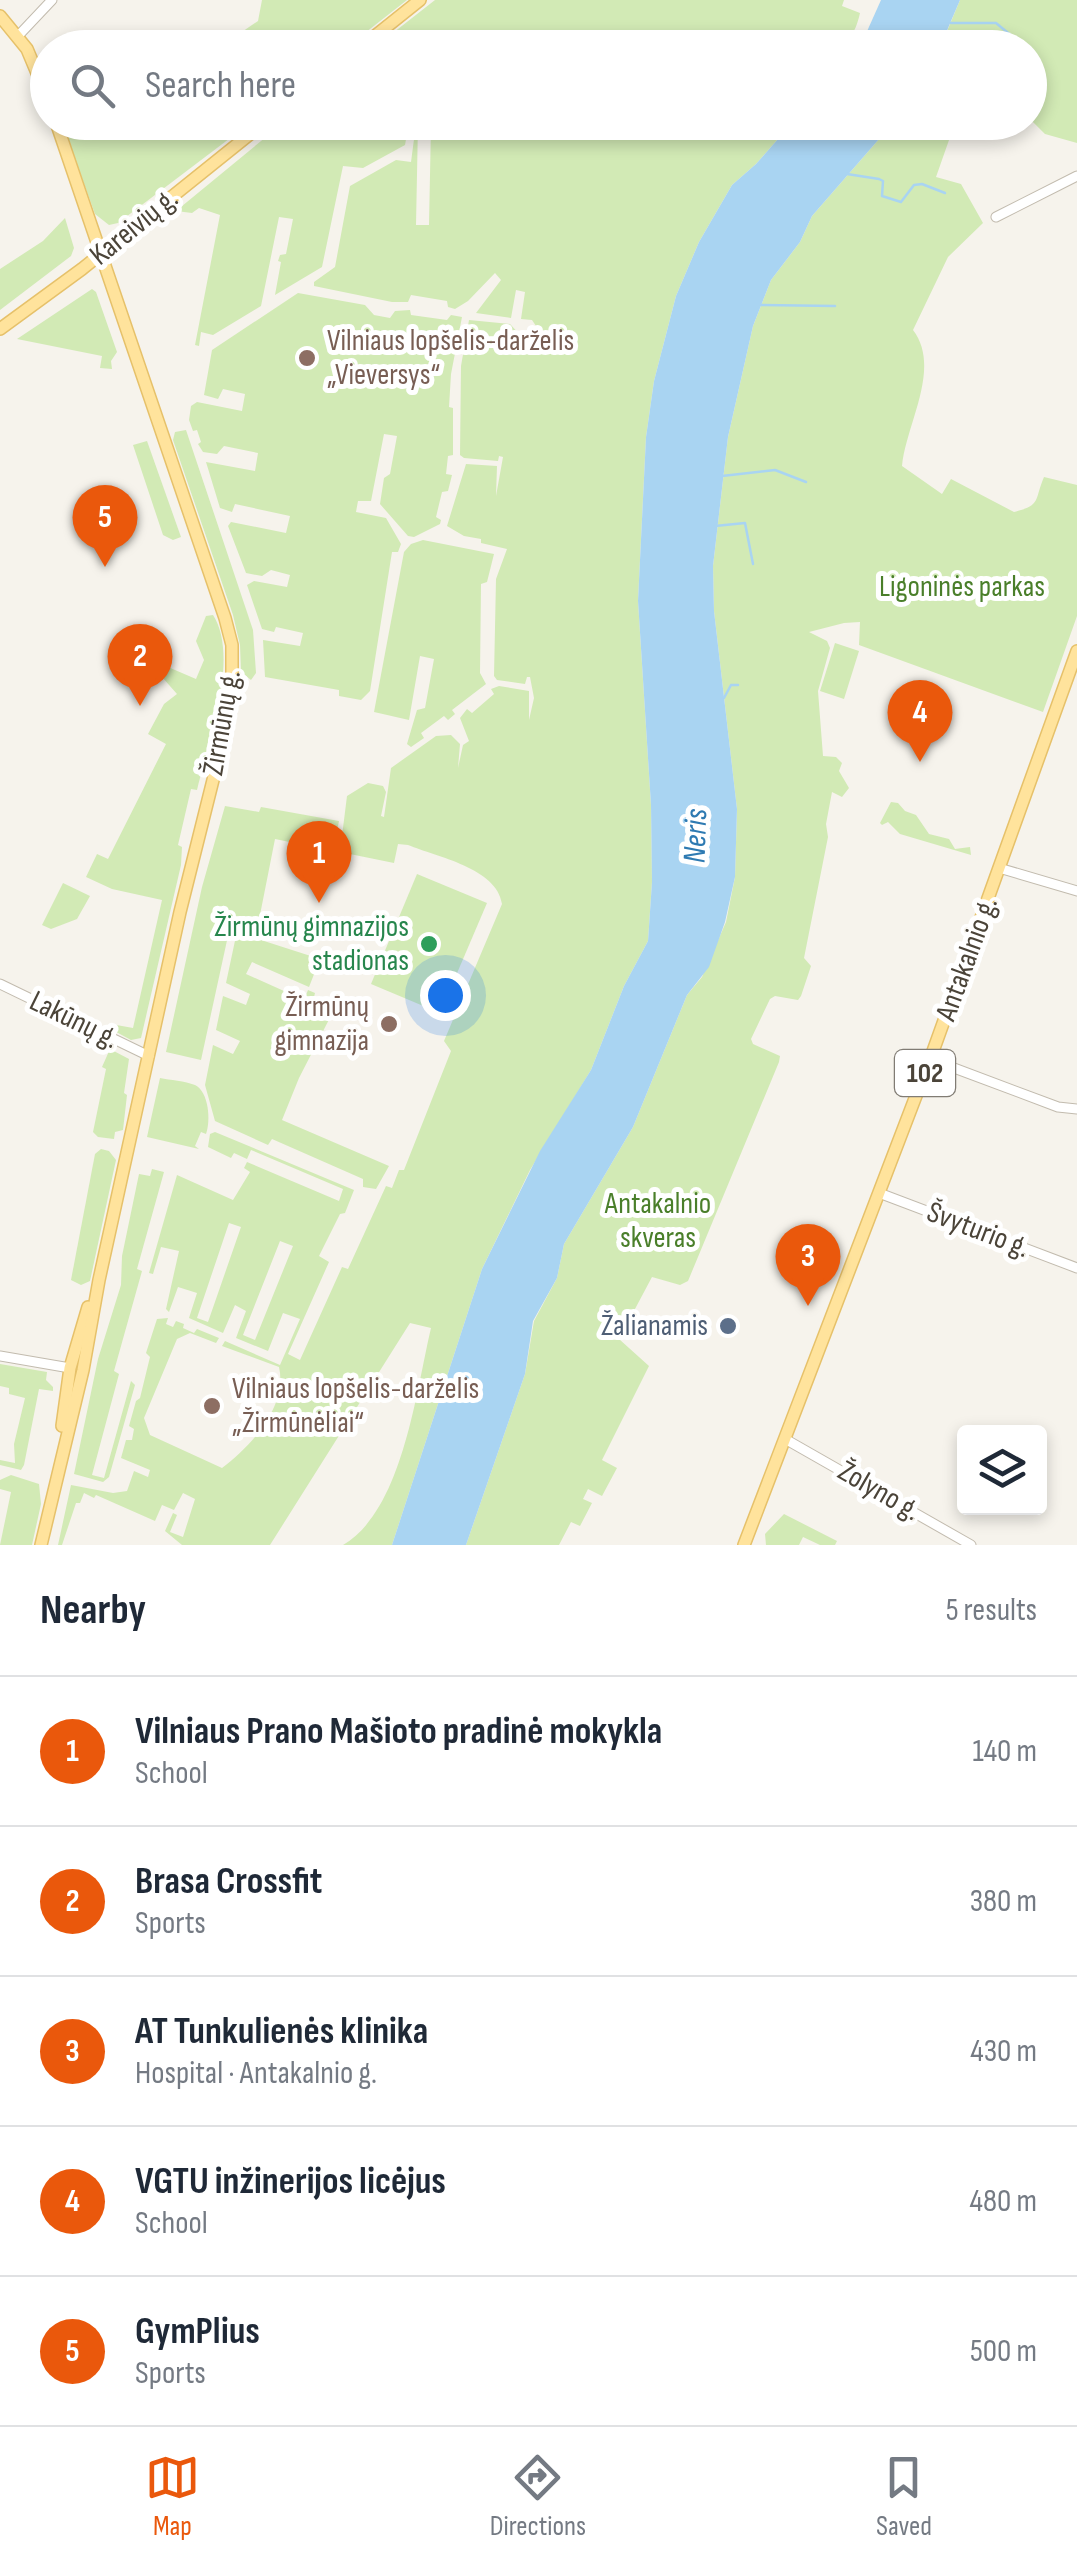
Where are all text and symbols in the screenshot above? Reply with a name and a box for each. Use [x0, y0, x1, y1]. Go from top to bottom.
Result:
search box [30, 30, 1047, 140]
icon: search [65, 58, 120, 113]
text: Search here [145, 63, 296, 108]
street label: Kareivių g. [83, 181, 185, 273]
place label: Vilniaus lopšelis-darželis „Vieversys“ [327, 323, 574, 393]
marker: Vilniaus lopšelis-darželis „Vieversys“ [296, 347, 318, 369]
pin: 5 [72, 484, 138, 567]
park label: Ligoninės parkas [879, 569, 1045, 605]
pin: 2 [108, 624, 172, 706]
street label: Žirmūnų g. [195, 668, 249, 778]
pin: 4 [888, 680, 952, 762]
water label: Neris [676, 807, 716, 864]
pin: 1 [286, 820, 352, 903]
street label: Antakalnio g. [928, 892, 1006, 1027]
place label: Žirmūnų gimnazijos stadionas [214, 909, 409, 979]
marker: Žirmūnų gimnazijos stadionas [418, 933, 440, 955]
your location [420, 970, 471, 1021]
street label: Lakūnų g. [24, 983, 124, 1057]
place label: Žirmūnų gimnazija [275, 989, 369, 1059]
marker: Žirmūnų gimnazija [378, 1013, 400, 1035]
road number: 102 [895, 1050, 955, 1096]
park label: Antakalnio skveras [604, 1186, 711, 1256]
street label: Švyturio g. [922, 1194, 1034, 1266]
pin: 3 [776, 1224, 840, 1306]
place label: Žalianamis [601, 1308, 708, 1344]
marker: Žalianamis [717, 1315, 739, 1337]
place label: Vilniaus lopšelis-darželis „Žirmūnėliai“ [232, 1371, 479, 1441]
marker: Vilniaus lopšelis-darželis „Žirmūnėliai“ [201, 1395, 223, 1417]
map controls [957, 1425, 1047, 1515]
button: layers [957, 1425, 1047, 1515]
street label: Žolyno g. [831, 1453, 927, 1529]
text: Nearby [40, 1585, 146, 1636]
text: 5 results [946, 1591, 1037, 1630]
text: Vilniaus Prano Mašioto pradinė mokykla [135, 1709, 662, 1754]
text: 1 [66, 1732, 79, 1771]
text: 140 m [973, 1732, 1037, 1771]
text: School [135, 1754, 208, 1793]
text: Brasa Crossfit [135, 1859, 322, 1904]
text: 2 [65, 1882, 80, 1921]
text: 380 m [970, 1882, 1037, 1921]
text: Sports [135, 1904, 206, 1943]
text: AT Tunkulienės klinika [135, 2009, 428, 2054]
text: 3 [65, 2032, 80, 2071]
text: 430 m [970, 2032, 1037, 2071]
text: Hospital · Antakalnio g. [135, 2054, 377, 2093]
text: VGTU inžinerijos licėjus [135, 2159, 446, 2204]
text: 4 [65, 2182, 80, 2221]
text: 480 m [970, 2182, 1037, 2221]
text: School [135, 2204, 208, 2243]
text: GymPlius [135, 2309, 260, 2354]
text: 5 [65, 2332, 80, 2371]
text: 500 m [970, 2332, 1037, 2371]
text: Sports [135, 2354, 206, 2393]
tab: Map [145, 2450, 200, 2543]
tab: Directions [490, 2450, 586, 2543]
tab: Saved [876, 2450, 932, 2543]

